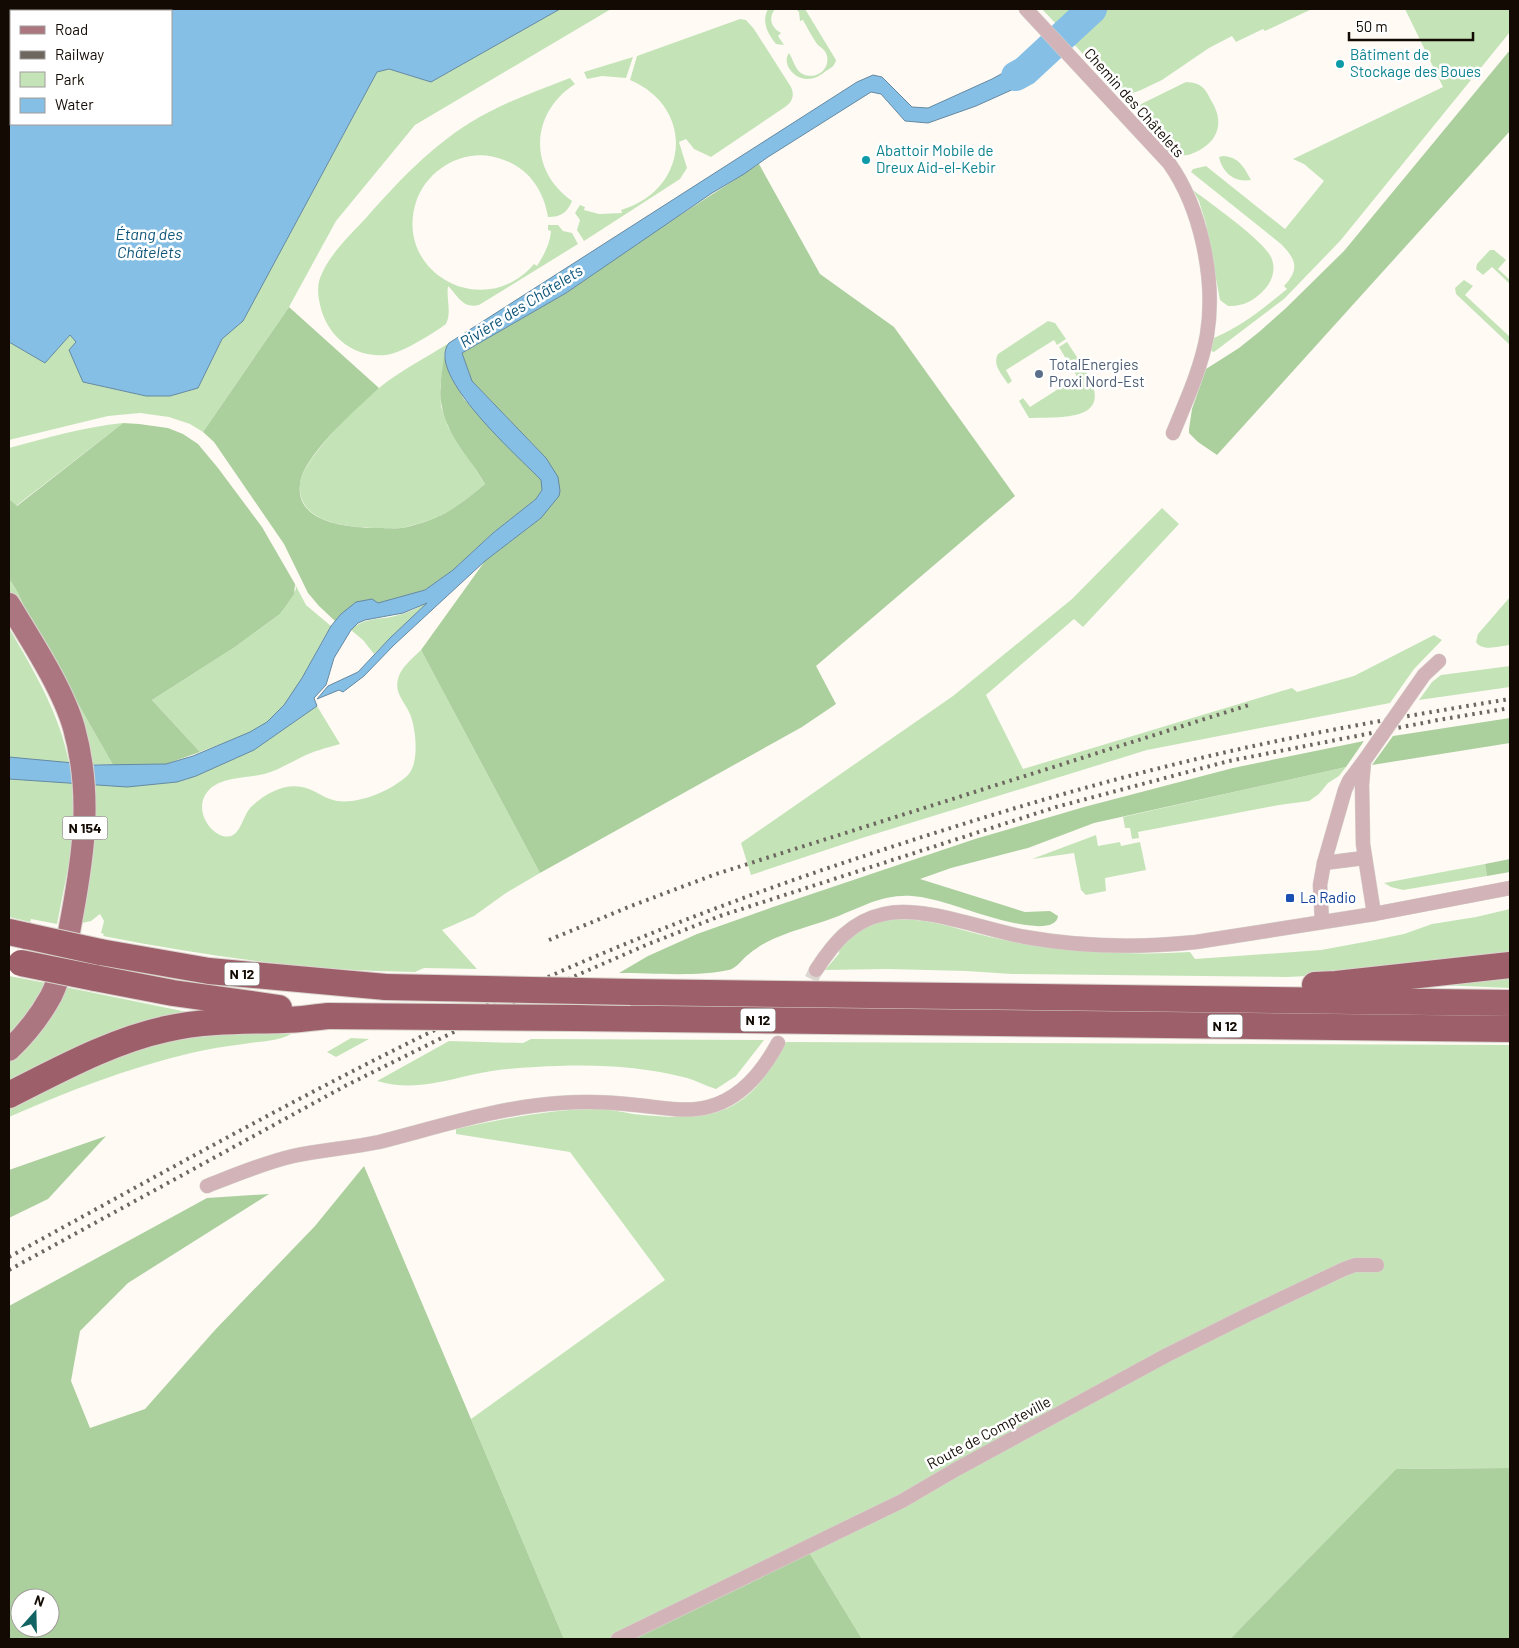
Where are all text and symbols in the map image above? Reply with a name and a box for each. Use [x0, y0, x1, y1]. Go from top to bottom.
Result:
legend [10, 10, 172, 125]
scale bar [1349, 10, 1473, 42]
text: 50 m [1356, 17, 1388, 35]
text: Road [55, 20, 88, 38]
street label: Chemin des Châtelets [1081, 44, 1189, 161]
text: Railway [55, 45, 104, 63]
place label: Bâtiment de Stockage des Boues [1350, 45, 1481, 80]
marker: Bâtiment de Stockage des Boues [1334, 58, 1346, 70]
text: Park [55, 70, 85, 88]
text: Water [55, 95, 94, 113]
place label: Abattoir Mobile de Dreux Aid-el-Kebir [876, 141, 996, 176]
marker: Abattoir Mobile de Dreux Aid-el-Kebir [860, 154, 872, 166]
water label: Étang des Châtelets [115, 224, 183, 261]
water label: Rivière des Châtelets [456, 260, 586, 351]
place label: TotalEnergies Proxi Nord-Est [1049, 355, 1145, 390]
marker: TotalEnergies Proxi Nord-Est [1033, 368, 1045, 380]
road number: N 154 [62, 816, 108, 840]
place label: La Radio [1300, 888, 1356, 906]
marker: La Radio [1284, 892, 1296, 904]
road number: N 12 [224, 962, 260, 986]
road number: N 12 [740, 1008, 776, 1032]
road number: N 12 [1208, 1014, 1242, 1038]
street label: Route de Compteville [924, 1392, 1054, 1472]
north arrow [10, 1588, 60, 1638]
text: N [32, 1591, 47, 1610]

